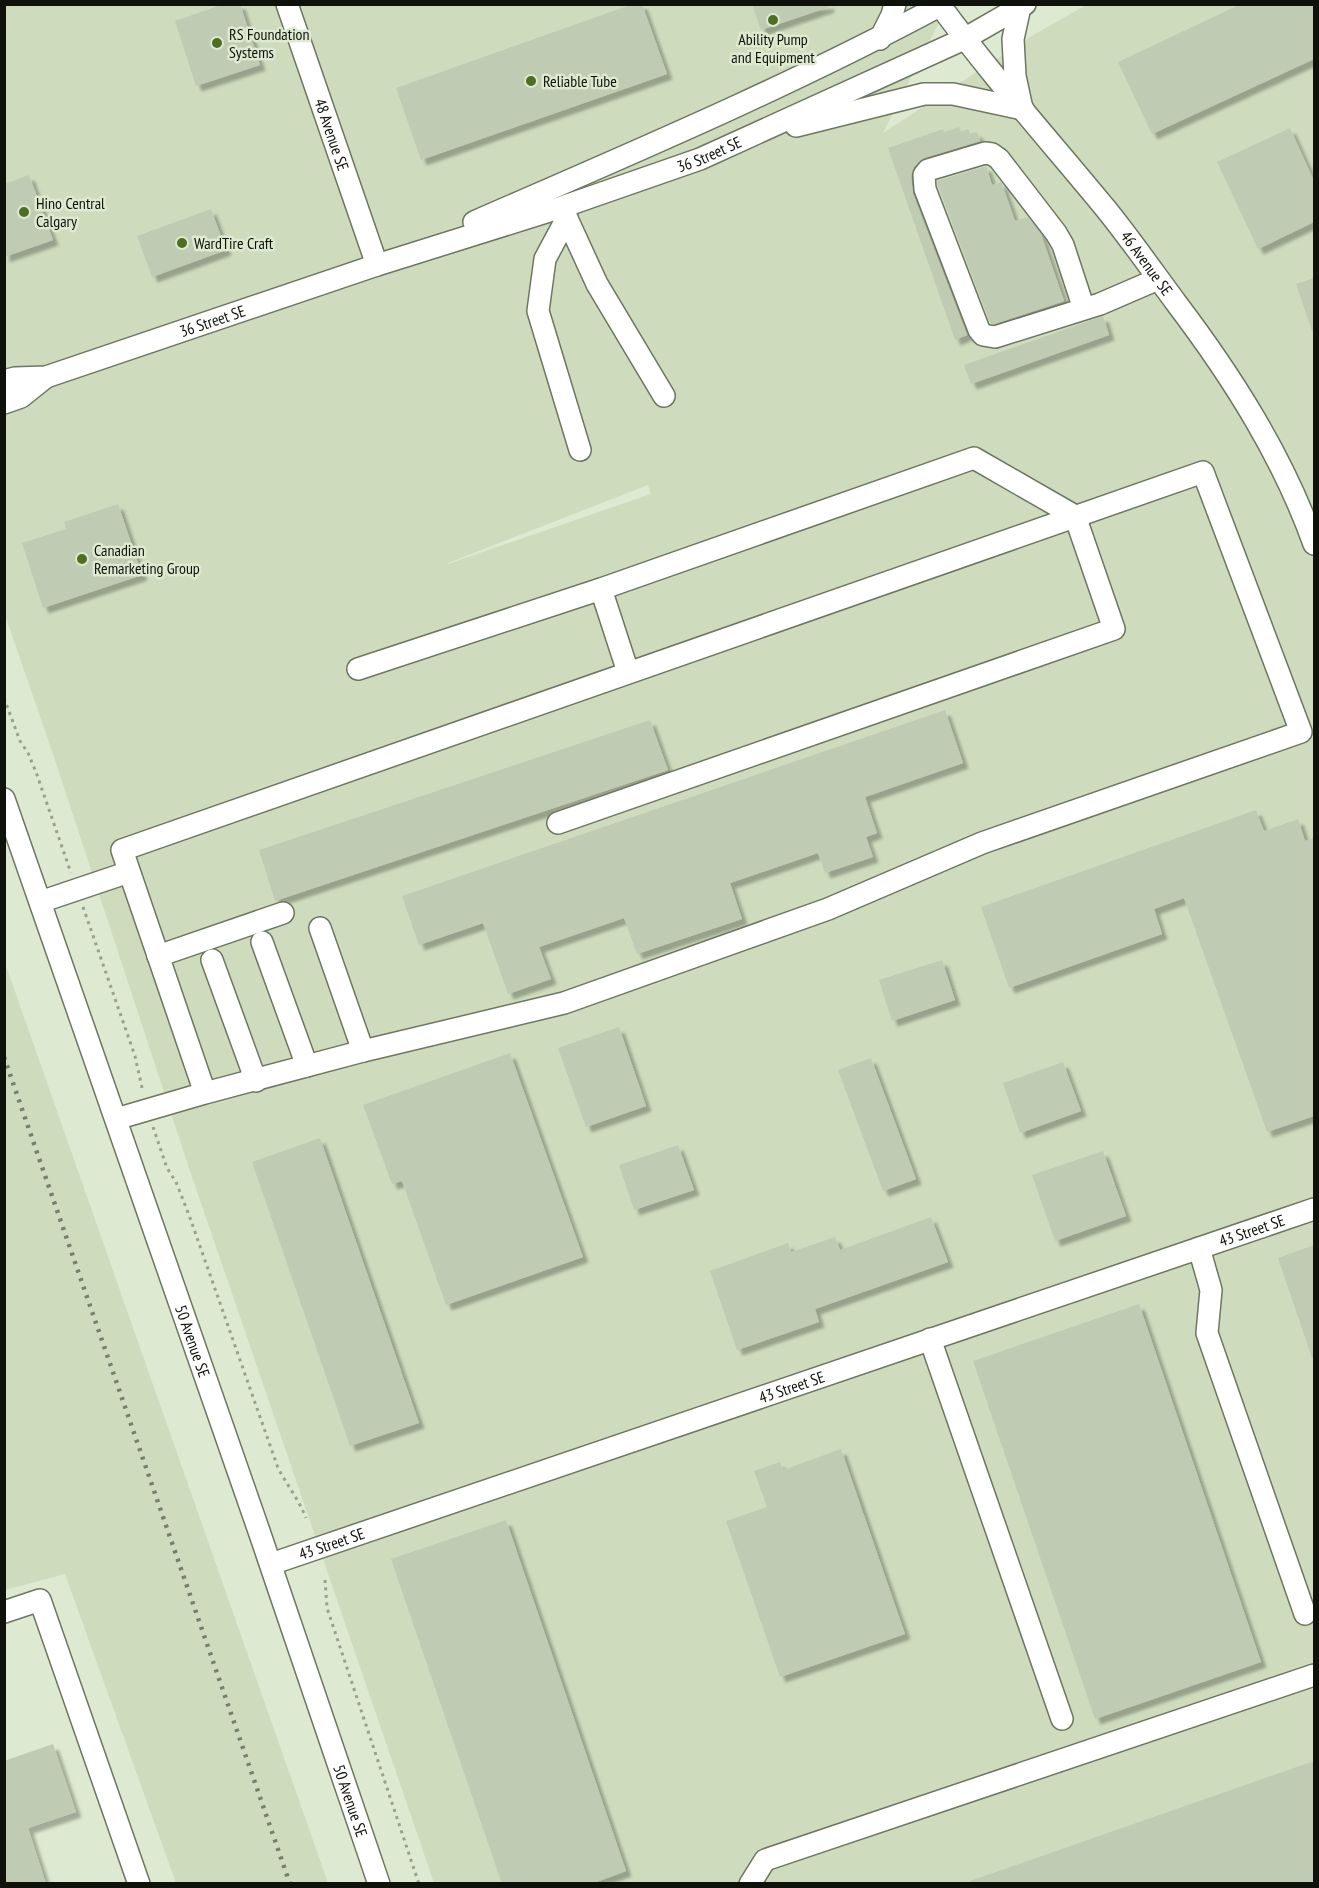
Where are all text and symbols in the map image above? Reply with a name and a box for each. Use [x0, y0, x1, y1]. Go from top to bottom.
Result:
marker: Ability Pump and Equipment [766, 13, 780, 27]
place label: RS Foundation Systems [229, 24, 310, 62]
place label: Ability Pump and Equipment [731, 29, 815, 67]
marker: RS Foundation Systems [210, 36, 224, 50]
place label: Reliable Tube [543, 71, 617, 91]
marker: Reliable Tube [524, 74, 538, 88]
street label: 48 Avenue SE [310, 96, 354, 173]
street label: 36 Street SE [674, 132, 745, 176]
place label: Hino Central Calgary [36, 193, 105, 231]
marker: Hino Central Calgary [17, 205, 31, 219]
street label: 46 Avenue SE [1117, 227, 1177, 299]
place label: WardTire Craft [194, 233, 274, 253]
marker: WardTire Craft [175, 236, 189, 250]
street label: 36 Street SE [177, 300, 248, 341]
place label: Canadian Remarketing Group [94, 540, 200, 578]
marker: Canadian Remarketing Group [75, 552, 89, 566]
street label: 43 Street SE [1216, 1210, 1287, 1251]
street label: 50 Avenue SE [171, 1302, 215, 1380]
street label: 43 Street SE [756, 1366, 827, 1407]
street label: 43 Street SE [296, 1523, 367, 1564]
street label: 50 Avenue SE [329, 1762, 372, 1840]

